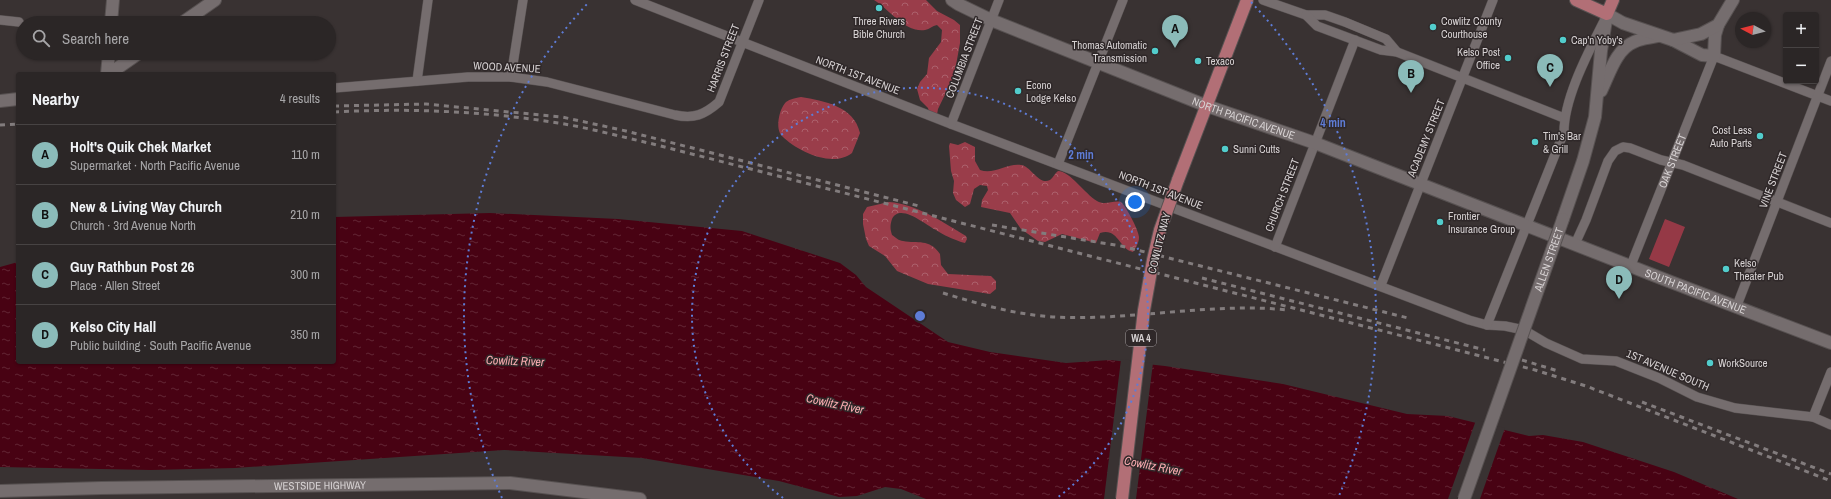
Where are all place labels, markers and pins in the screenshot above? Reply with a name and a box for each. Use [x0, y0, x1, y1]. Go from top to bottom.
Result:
marker: Three Rivers Bible Church [874, 3, 884, 13]
place label: Three Rivers Bible Church [853, 14, 906, 41]
place label: Cowlitz County Courthouse [1441, 14, 1502, 41]
pin: A [1162, 15, 1188, 48]
marker: Cowlitz County Courthouse [1428, 22, 1438, 32]
place label: Cap'n Yoby's [1571, 33, 1623, 47]
marker: Cap'n Yoby's [1558, 35, 1568, 45]
place label: Thomas Automatic Transmission [1072, 38, 1147, 65]
place label: Kelso Post Office [1457, 45, 1500, 72]
marker: Thomas Automatic Transmission [1150, 46, 1160, 56]
marker: Kelso Post Office [1503, 53, 1513, 63]
place label: Texaco [1206, 54, 1235, 68]
pin: C [1537, 54, 1563, 87]
marker: Texaco [1193, 56, 1203, 66]
pin: B [1398, 60, 1424, 93]
place label: Econo Lodge Kelso [1026, 78, 1076, 105]
marker: Econo Lodge Kelso [1013, 86, 1023, 96]
place label: Cost Less Auto Parts [1709, 123, 1752, 150]
place label: Tim's Bar & Grill [1543, 129, 1581, 156]
marker: Cost Less Auto Parts [1755, 131, 1765, 141]
marker: Tim's Bar & Grill [1530, 137, 1540, 147]
place label: Sunni Cutts [1233, 142, 1281, 156]
marker: Sunni Cutts [1220, 144, 1230, 154]
place label: Frontier Insurance Group [1448, 209, 1515, 236]
marker: Frontier Insurance Group [1435, 217, 1445, 227]
place label: Kelso Theater Pub [1734, 256, 1784, 283]
marker: Kelso Theater Pub [1721, 264, 1731, 274]
pin: D [1606, 266, 1632, 299]
centre of rings [913, 309, 927, 323]
place label: WorkSource [1718, 356, 1767, 370]
marker: WorkSource [1705, 358, 1715, 368]

